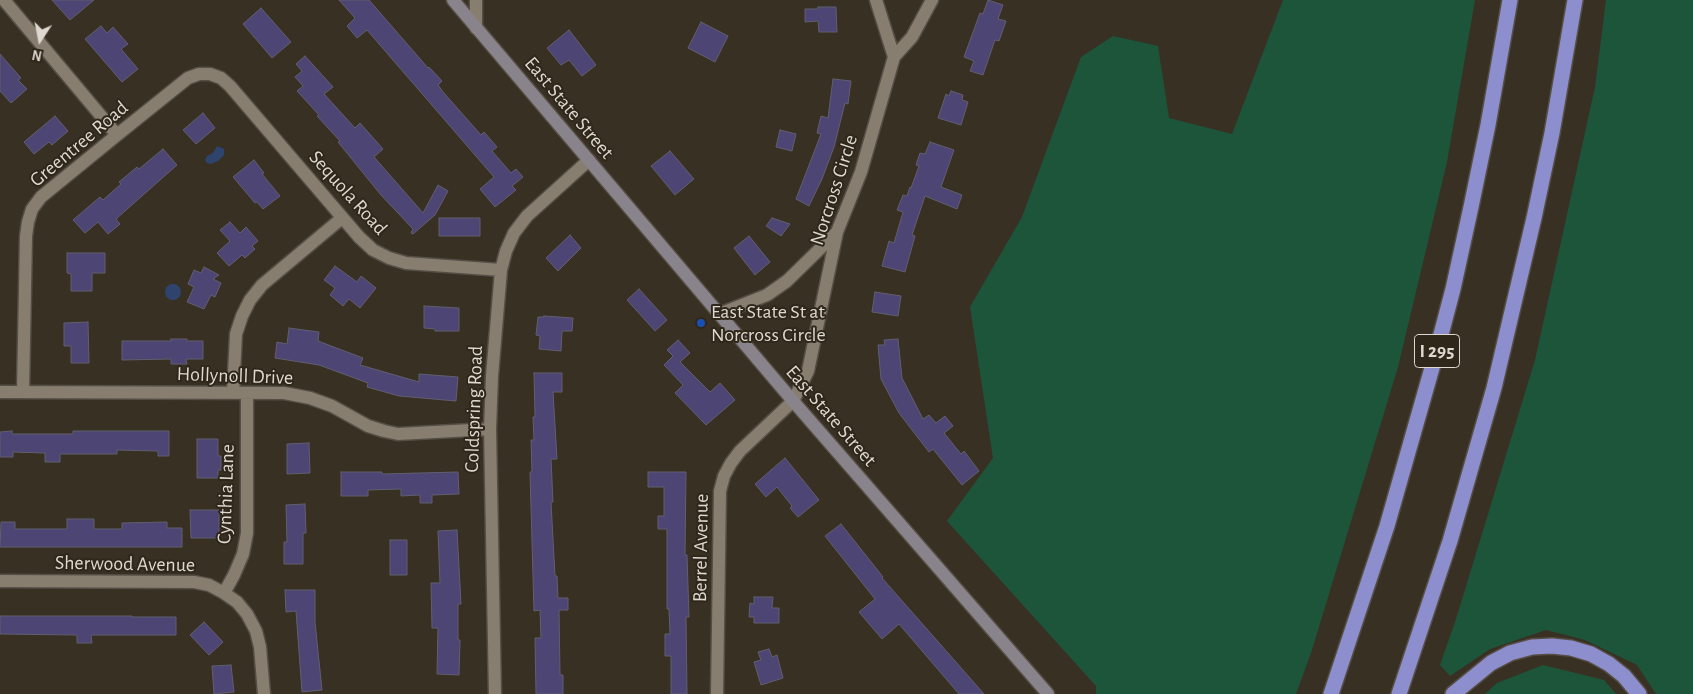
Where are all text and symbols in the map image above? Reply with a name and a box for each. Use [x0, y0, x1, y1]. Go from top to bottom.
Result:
north arrow [15, 15, 65, 65]
text: N [31, 47, 43, 63]
street label: East State Street [519, 52, 619, 164]
street label: Greentree Road [25, 96, 133, 192]
street label: Norcross Circle [805, 132, 863, 248]
street label: Sequola Road [304, 146, 392, 240]
place label: East State St at Norcross Circle [711, 300, 826, 347]
marker: East State St at Norcross Circle [695, 317, 707, 329]
road number: I 295 [1414, 334, 1460, 368]
street label: Coldspring Road [460, 345, 488, 473]
street label: East State Street [781, 360, 881, 472]
street label: Hollynoll Drive [176, 362, 294, 390]
street label: Cynthia Lane [212, 444, 240, 544]
street label: Berrel Avenue [688, 494, 714, 602]
street label: Sherwood Avenue [55, 551, 195, 577]

